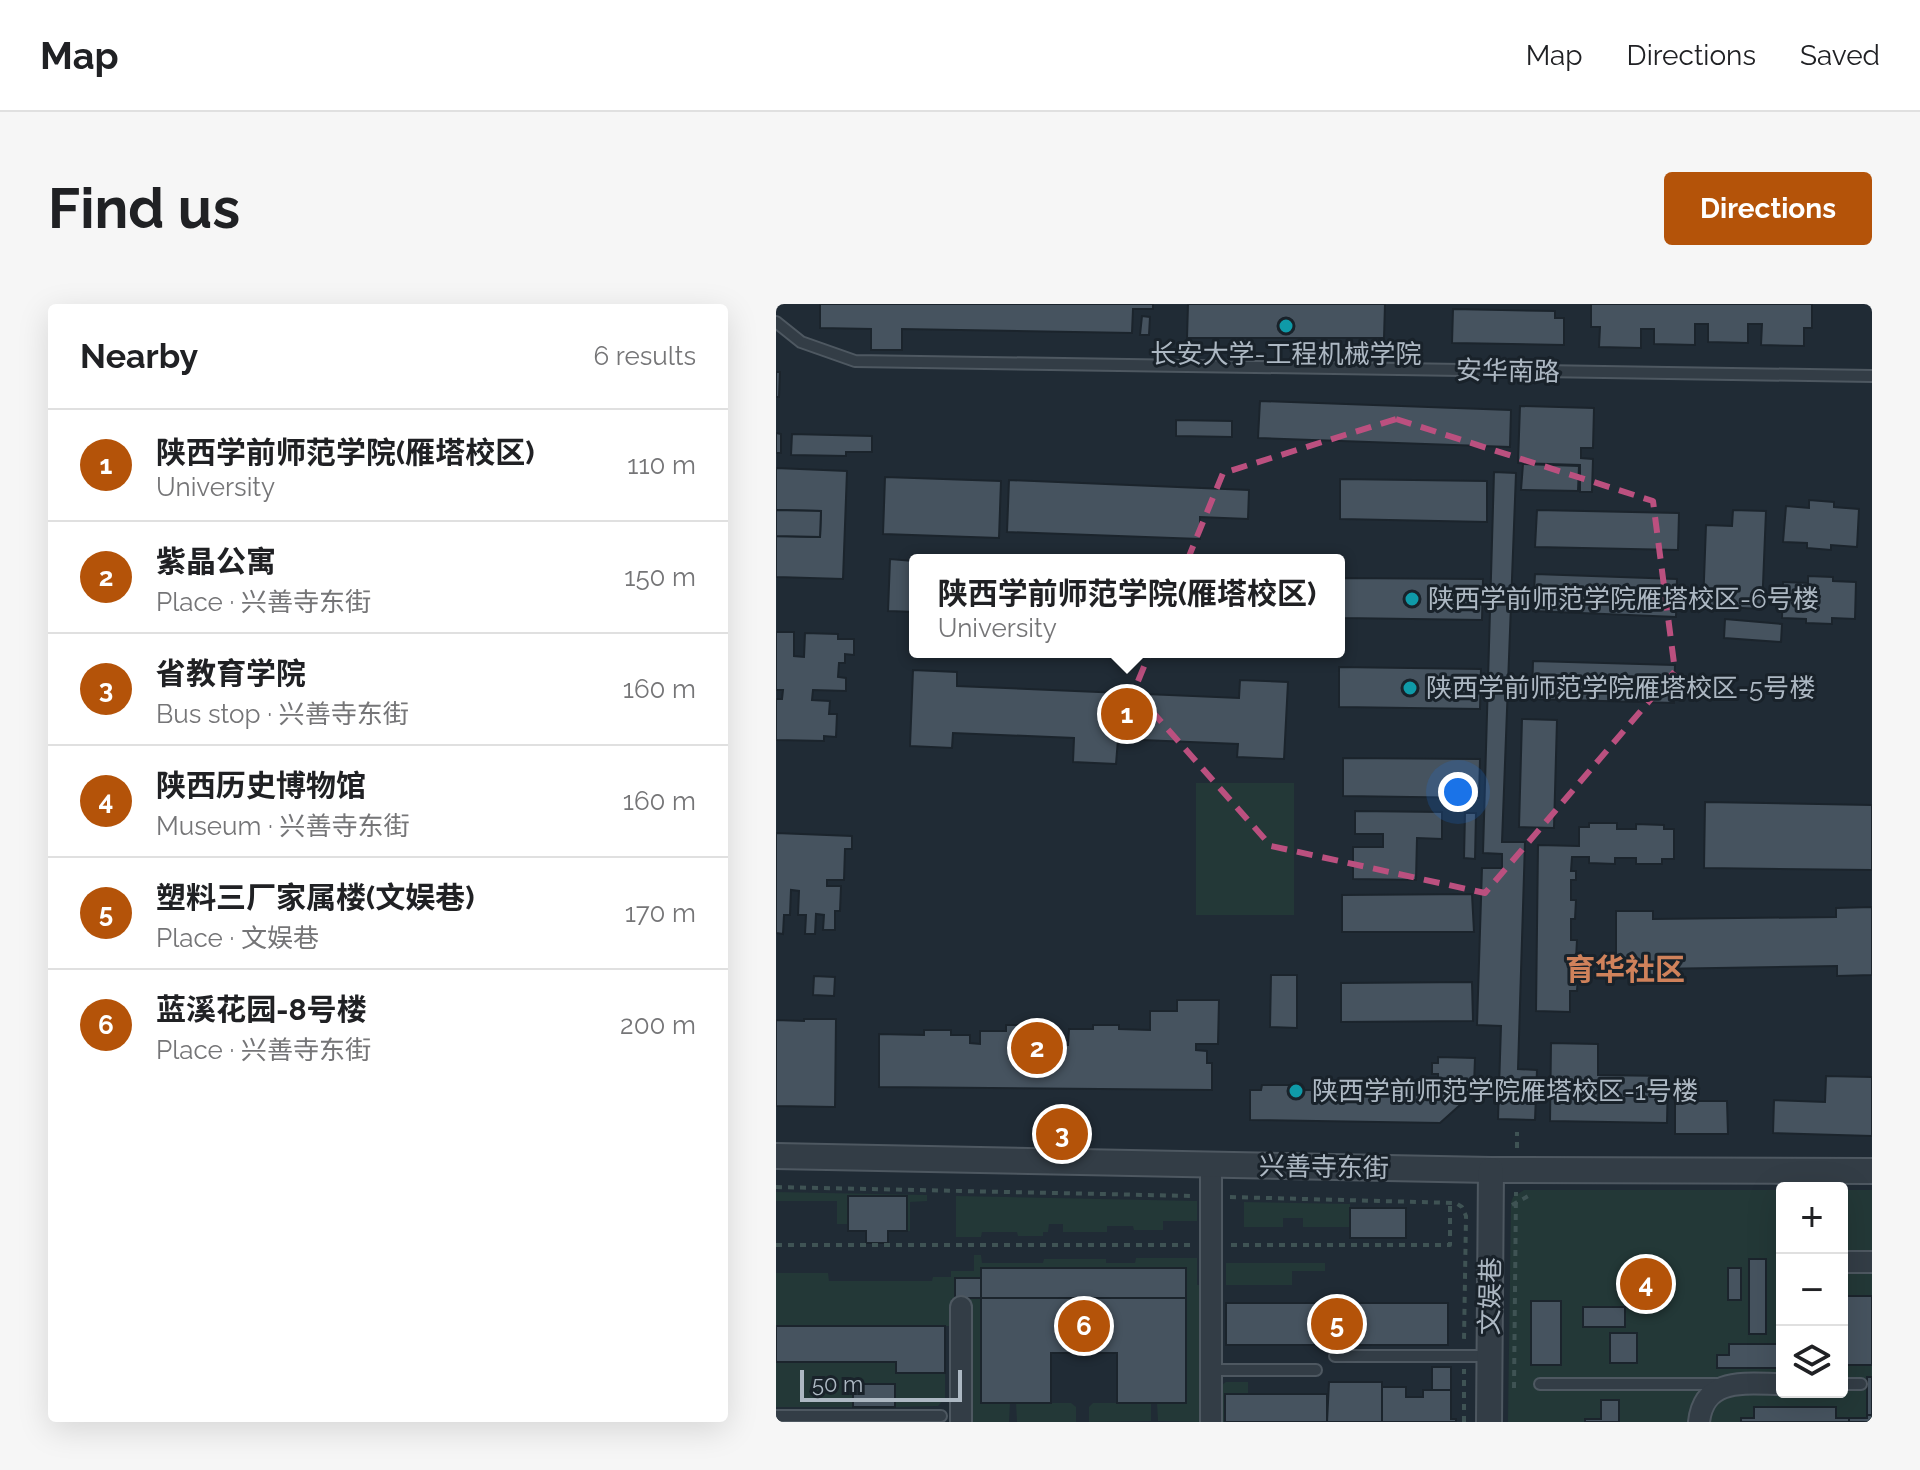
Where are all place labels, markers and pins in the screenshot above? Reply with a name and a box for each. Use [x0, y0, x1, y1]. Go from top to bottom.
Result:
marker: 长安大学-工程机械学院 [1277, 317, 1295, 335]
place label: 长安大学-工程机械学院 [1151, 339, 1421, 369]
place label: 陕西学前师范学院雁塔校区-6号楼 [1428, 584, 1819, 614]
marker: 陕西学前师范学院雁塔校区-6号楼 [1403, 590, 1421, 608]
place label: 陕西学前师范学院雁塔校区-5号楼 [1426, 673, 1815, 703]
marker: 陕西学前师范学院雁塔校区-5号楼 [1401, 679, 1419, 697]
pin: 1 [1101, 684, 1153, 744]
pin: 2 [1011, 1018, 1063, 1078]
place label: 陕西学前师范学院雁塔校区-1号楼 [1312, 1076, 1698, 1106]
marker: 陕西学前师范学院雁塔校区-1号楼 [1287, 1082, 1305, 1100]
pin: 3 [1036, 1104, 1088, 1164]
pin: 4 [1620, 1254, 1672, 1314]
pin: 5 [1311, 1294, 1363, 1354]
pin: 6 [1058, 1296, 1110, 1356]

